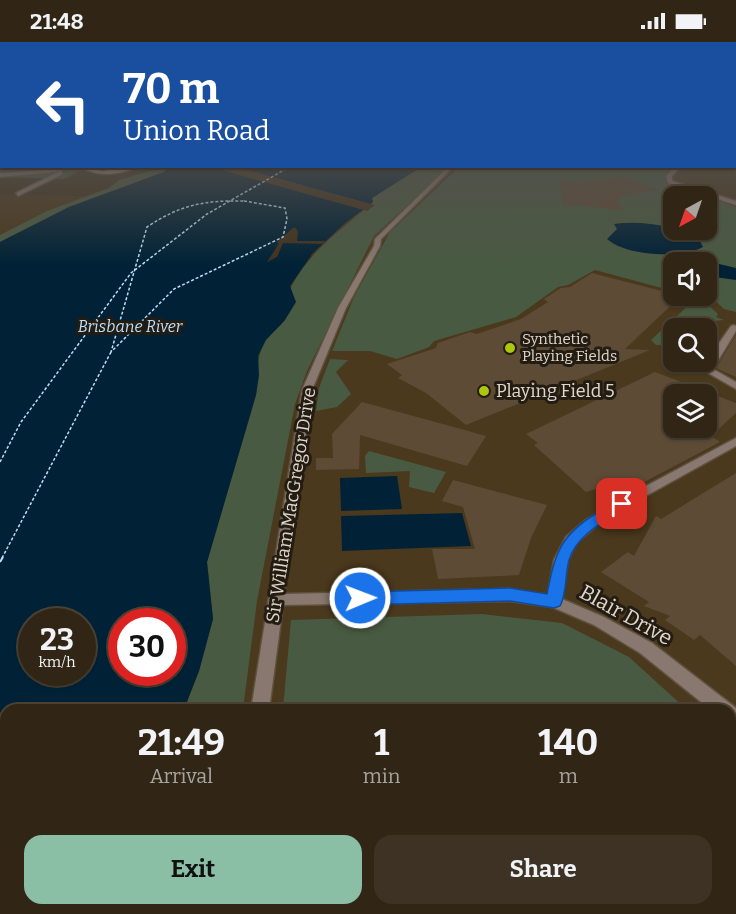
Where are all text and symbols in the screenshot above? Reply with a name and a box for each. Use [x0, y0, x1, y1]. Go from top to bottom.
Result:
text: 21:48 [30, 8, 84, 35]
text: 70 m [123, 64, 219, 114]
icon: left [24, 66, 102, 144]
text: Union Road [123, 115, 270, 147]
north arrow [663, 186, 717, 240]
map controls [663, 186, 717, 438]
button: sound [663, 252, 717, 306]
water label: Brisbane River [78, 317, 184, 336]
button: search [663, 318, 717, 372]
place label: Synthetic Playing Fields [522, 330, 617, 365]
marker: Synthetic Playing Fields [503, 341, 517, 355]
place label: Playing Field 5 [496, 380, 615, 402]
marker: Playing Field 5 [477, 384, 491, 398]
button: layers [663, 384, 717, 438]
street label: Sir William MacGregor Drive [262, 386, 320, 624]
pin [596, 478, 647, 529]
icon: arrive [605, 487, 638, 520]
position arrow [328, 566, 392, 630]
street label: Blair Drive [575, 579, 677, 651]
speed limit sign: 30 [108, 608, 186, 686]
text: 23 [40, 622, 74, 658]
text: km/h [38, 653, 76, 671]
text: 21:49 [138, 721, 225, 765]
text: 1 [374, 721, 389, 765]
text: 140 [538, 721, 598, 765]
text: Arrival [150, 764, 213, 788]
text: min [363, 764, 400, 788]
text: m [559, 764, 578, 788]
button: Exit [24, 835, 362, 904]
button: Share [374, 835, 712, 904]

